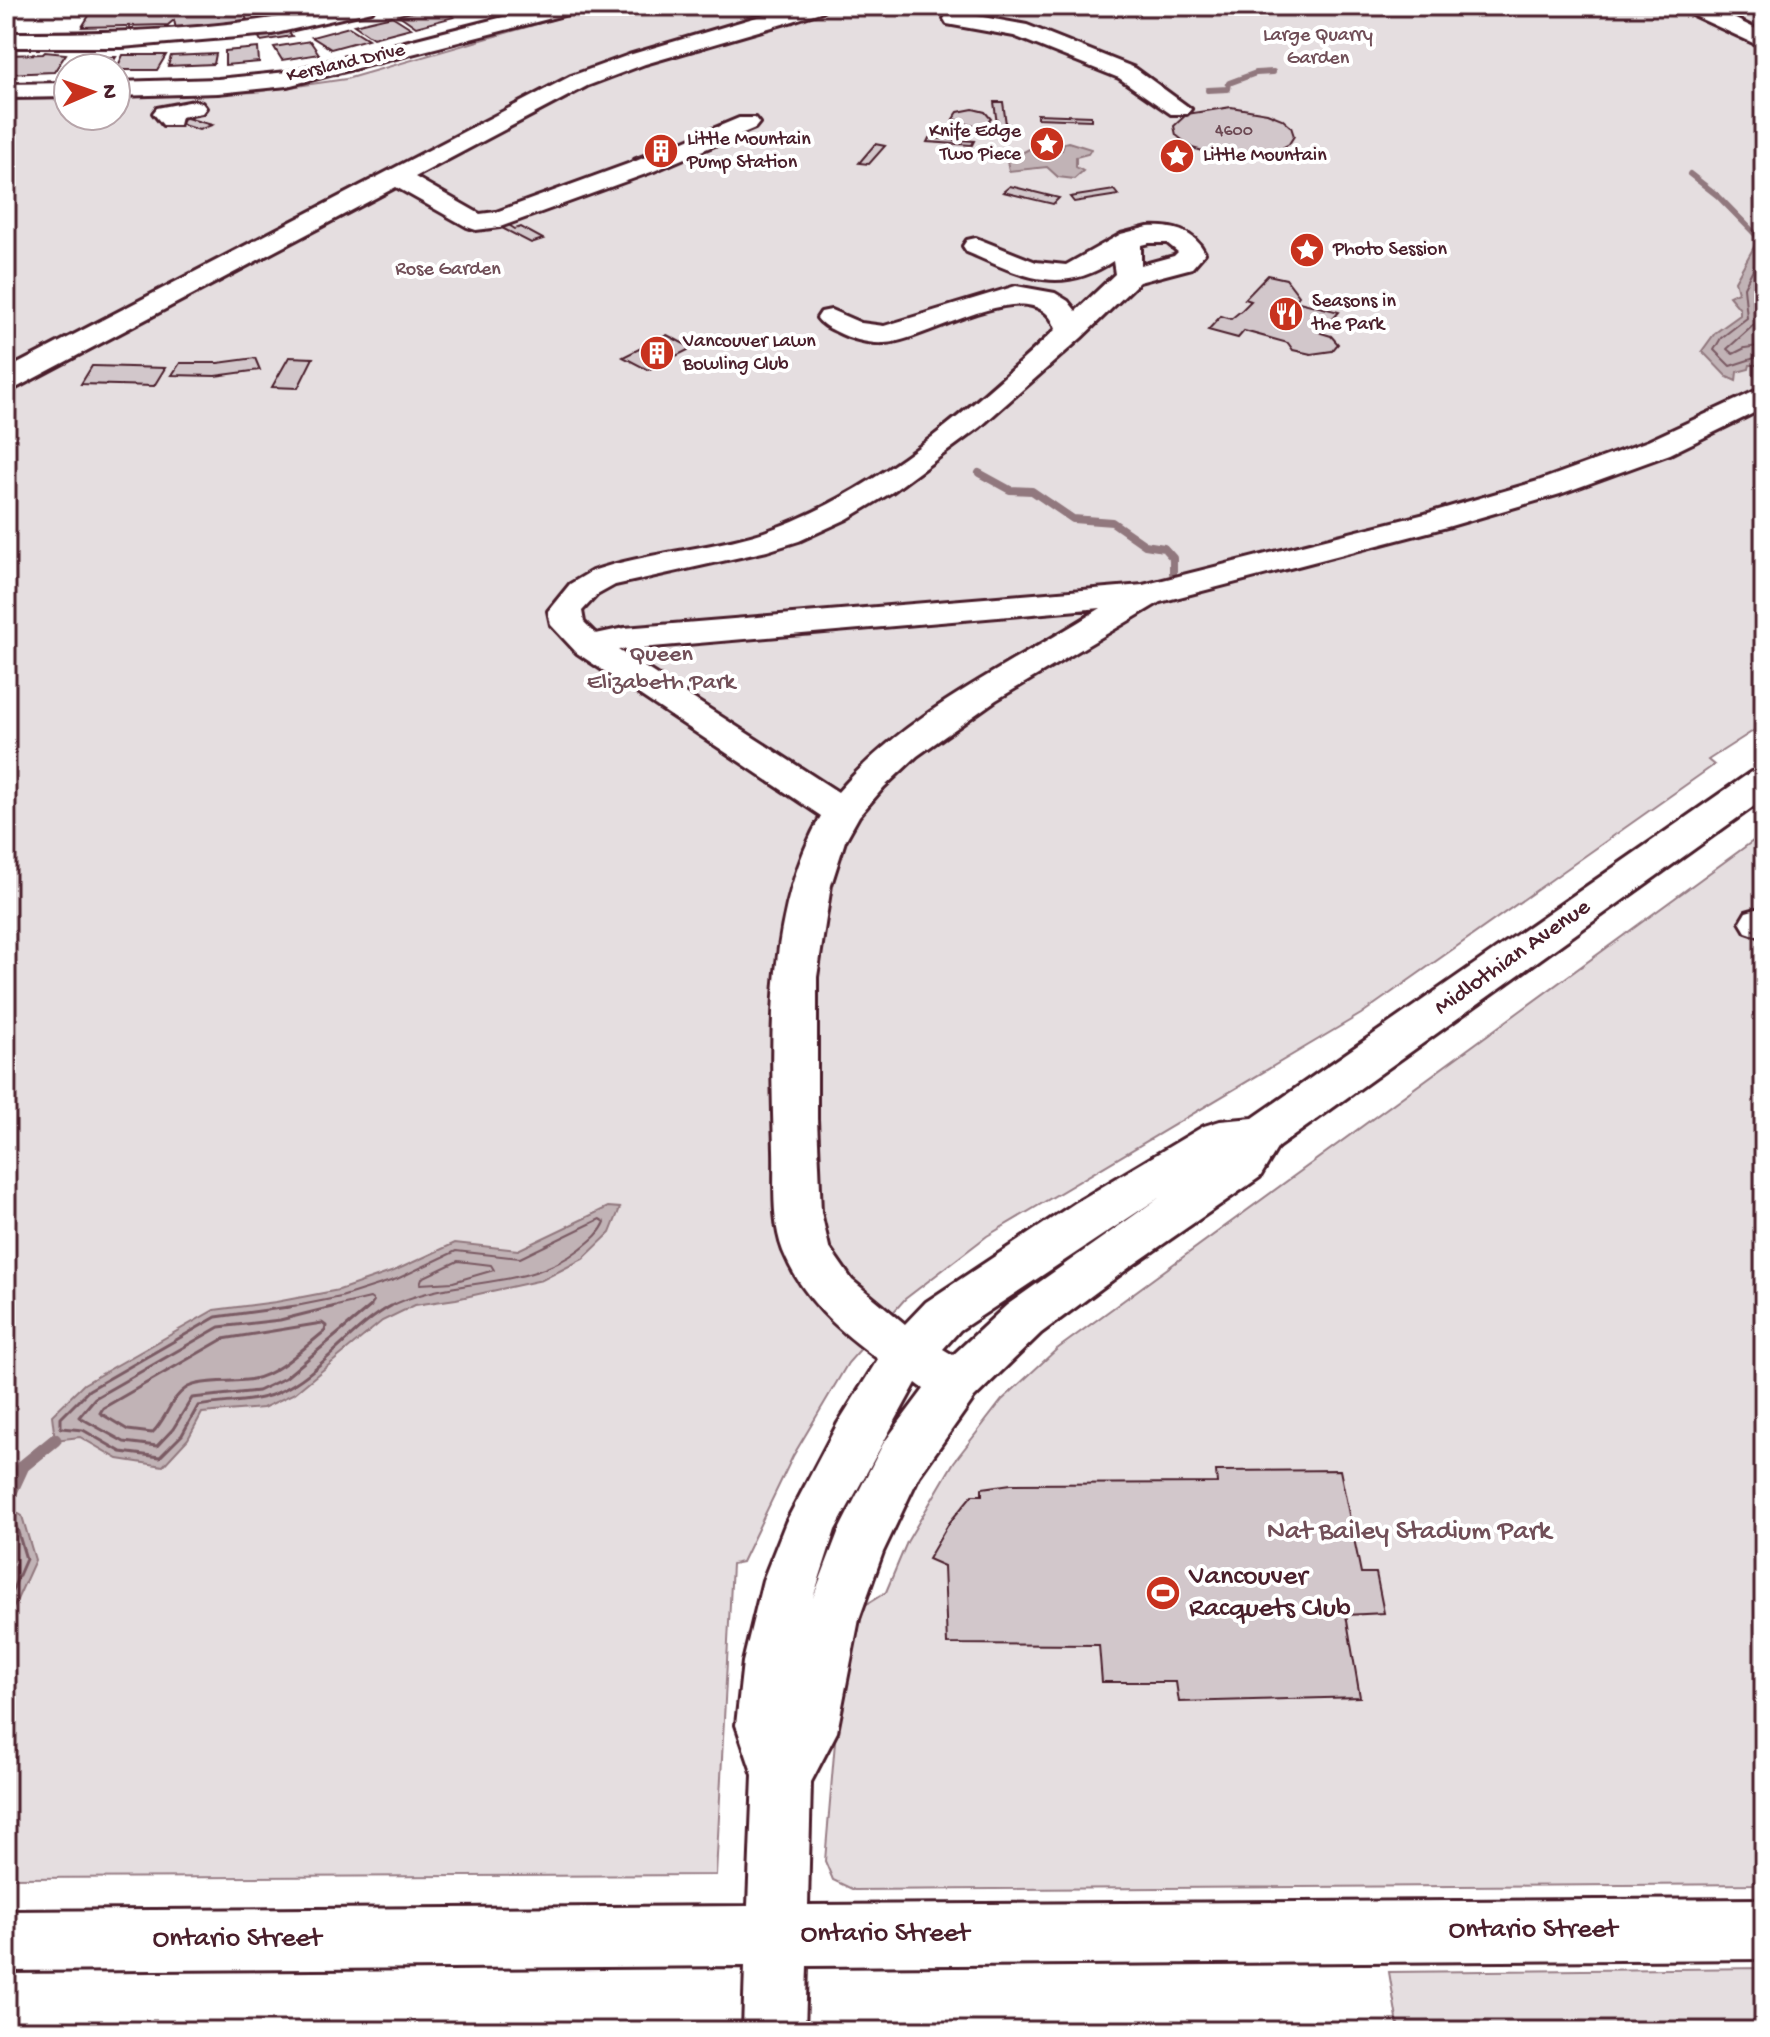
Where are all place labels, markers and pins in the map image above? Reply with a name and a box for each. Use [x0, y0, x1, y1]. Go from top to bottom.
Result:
place label: Knife Edge Two Piece [929, 121, 1022, 167]
place icon: Knife Edge Two Piece [1028, 125, 1066, 163]
place label: Little Mountain Pump Station [686, 129, 811, 175]
building icon: Little Mountain Pump Station [642, 132, 680, 170]
place icon: Little Mountain [1158, 137, 1196, 175]
place label: Little Mountain [1203, 145, 1327, 168]
place icon: Photo Session [1288, 231, 1326, 269]
place label: Photo Session [1332, 239, 1447, 262]
place label: Seasons in the Park [1310, 291, 1396, 337]
restaurant icon: Seasons in the Park [1267, 295, 1305, 333]
place label: Vancouver Lawn Bowling Club [682, 331, 816, 377]
building icon: Vancouver Lawn Bowling Club [638, 334, 676, 372]
place label: Vancouver Racquets Club [1188, 1561, 1351, 1626]
sports icon: Vancouver Racquets Club [1144, 1574, 1182, 1612]

